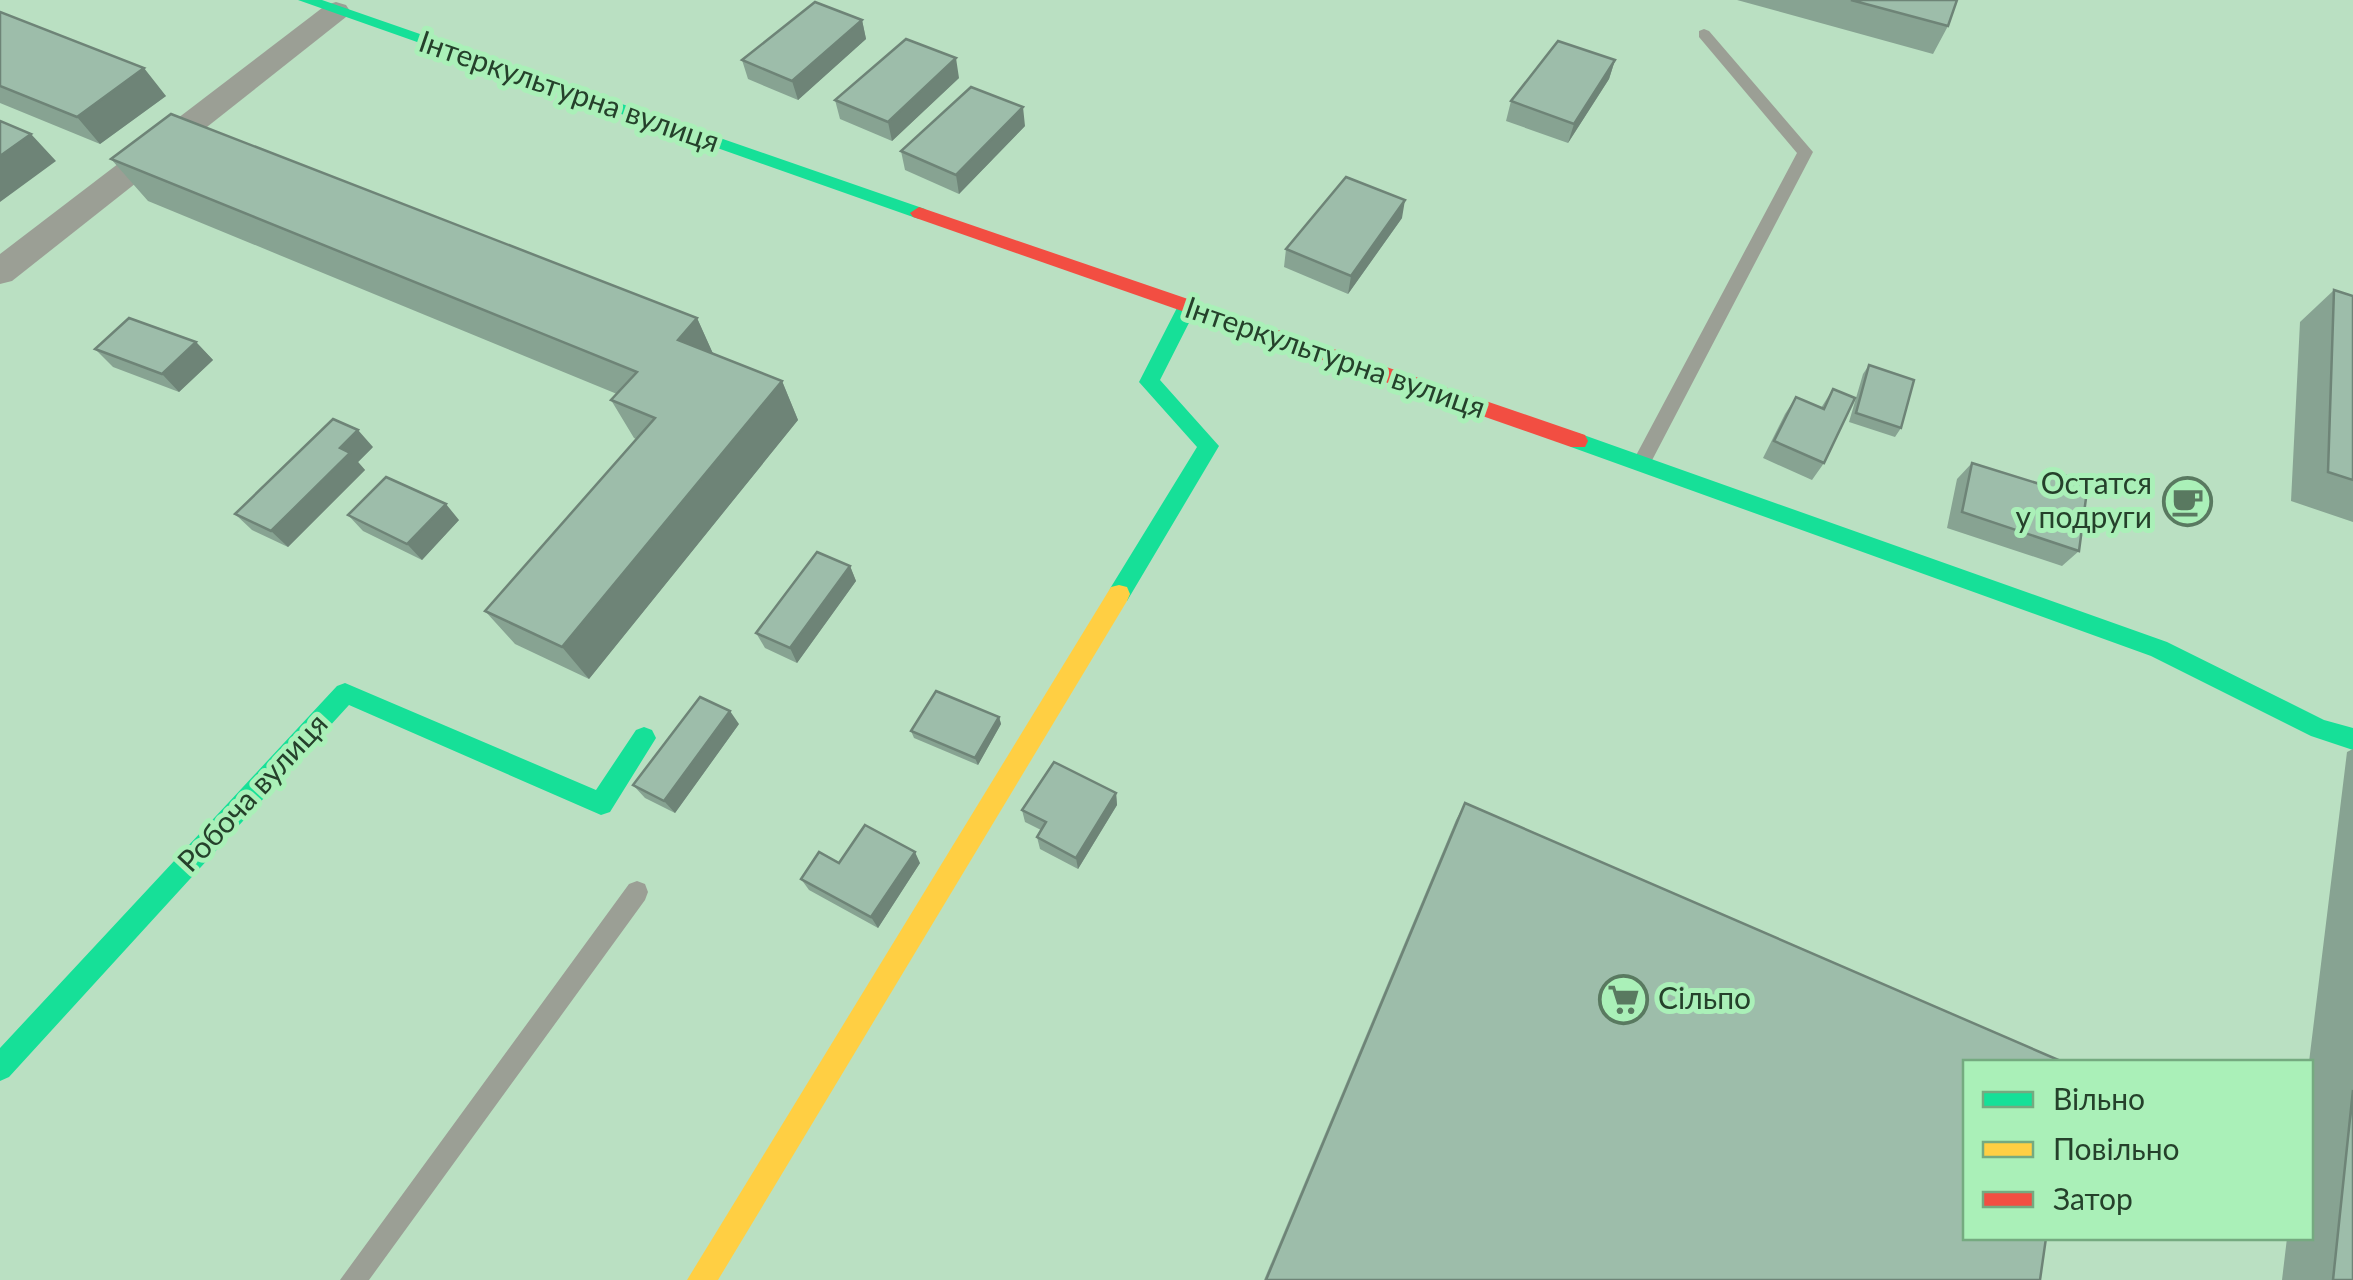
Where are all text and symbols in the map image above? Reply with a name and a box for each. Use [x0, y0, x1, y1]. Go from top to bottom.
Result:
street label: Інтеркультурна вулиця [415, 22, 724, 158]
street label: Інтеркультурна вулиця [1181, 288, 1490, 424]
place label: Остатся у подруги [2015, 464, 2152, 534]
cafe icon: Остатся у подруги [2161, 475, 2213, 527]
street label: Робоча вулиця [169, 705, 334, 878]
supermarket icon: Сільпо [1597, 973, 1649, 1025]
place label: Сільпо [1658, 979, 1751, 1015]
legend [1963, 1060, 2313, 1240]
text: Вільно [2053, 1080, 2145, 1116]
text: Повільно [2053, 1130, 2180, 1166]
text: Затор [2053, 1180, 2133, 1216]

